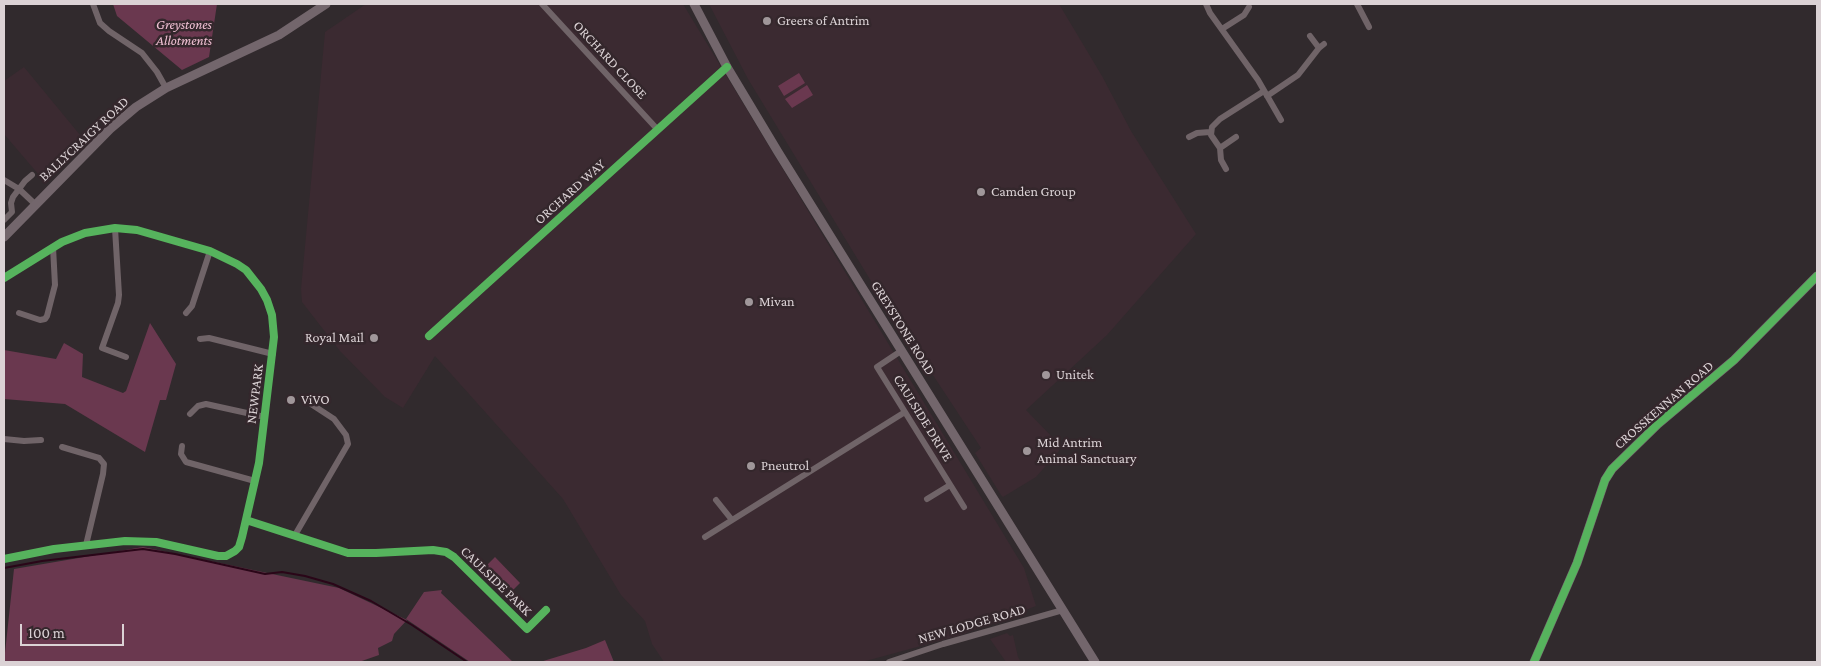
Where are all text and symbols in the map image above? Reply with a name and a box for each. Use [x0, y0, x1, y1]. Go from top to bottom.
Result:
place label: Greers of Antrim [777, 13, 870, 29]
marker: Greers of Antrim [761, 15, 773, 27]
park label: Greystones Allotments [156, 17, 212, 49]
street label: ORCHARD CLOSE [569, 17, 651, 103]
street label: BALLYCRAIGY ROAD [36, 93, 132, 185]
street label: ORCHARD WAY [531, 156, 609, 228]
place label: Camden Group [991, 184, 1076, 200]
marker: Camden Group [975, 186, 987, 198]
street label: GREYSTONE ROAD [867, 278, 939, 378]
place label: Mivan [759, 294, 795, 310]
marker: Mivan [743, 296, 755, 308]
place label: Royal Mail [305, 330, 364, 346]
marker: Royal Mail [368, 332, 380, 344]
street label: CROSSKENNAN ROAD [1611, 357, 1717, 453]
street label: NEWPARK [243, 363, 267, 425]
place label: Unitek [1056, 367, 1094, 383]
marker: Unitek [1040, 369, 1052, 381]
street label: CAULSIDE DRIVE [890, 371, 956, 465]
place label: ViVO [301, 392, 330, 408]
marker: ViVO [285, 394, 297, 406]
place label: Mid Antrim Animal Sanctuary [1037, 435, 1137, 468]
marker: Mid Antrim Animal Sanctuary [1021, 445, 1033, 457]
place label: Pneutrol [761, 458, 809, 474]
marker: Pneutrol [745, 460, 757, 472]
street label: CAULSIDE PARK [457, 543, 535, 619]
street label: NEW LODGE ROAD [916, 601, 1028, 647]
scale bar [22, 614, 126, 646]
text: 100 m [28, 625, 65, 641]

